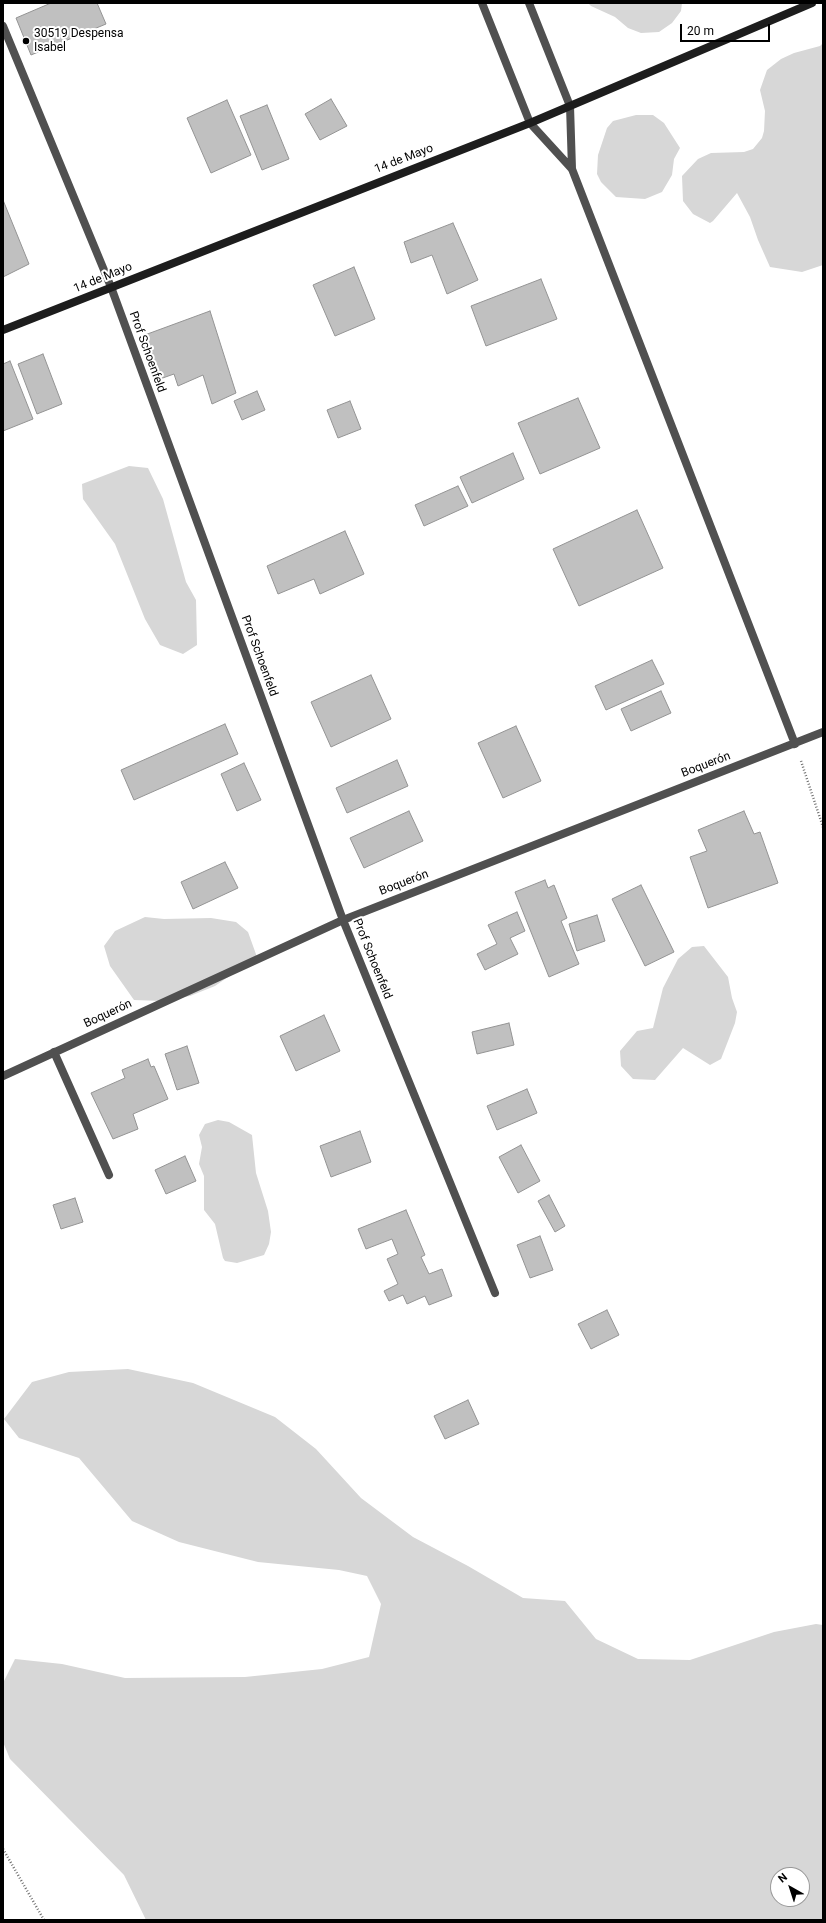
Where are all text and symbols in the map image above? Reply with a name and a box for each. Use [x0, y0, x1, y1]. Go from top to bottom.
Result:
scale bar [682, 16, 772, 42]
text: 20 m [687, 24, 714, 38]
place label: 30519 Despensa Isabel [34, 27, 124, 55]
marker: 30519 Despensa Isabel [21, 36, 31, 46]
street label: 14 de Mayo [373, 141, 435, 177]
street label: 14 de Mayo [72, 260, 134, 296]
street label: Prof Schoenfeld [126, 309, 168, 395]
street label: Prof Schoenfeld [238, 613, 280, 699]
street label: Boquerón [679, 749, 733, 781]
street label: Boquerón [377, 867, 431, 899]
street label: Prof Schoenfeld [349, 917, 395, 1001]
street label: Boquerón [82, 997, 134, 1031]
north arrow [770, 1867, 810, 1907]
text: N [776, 1871, 790, 1886]

